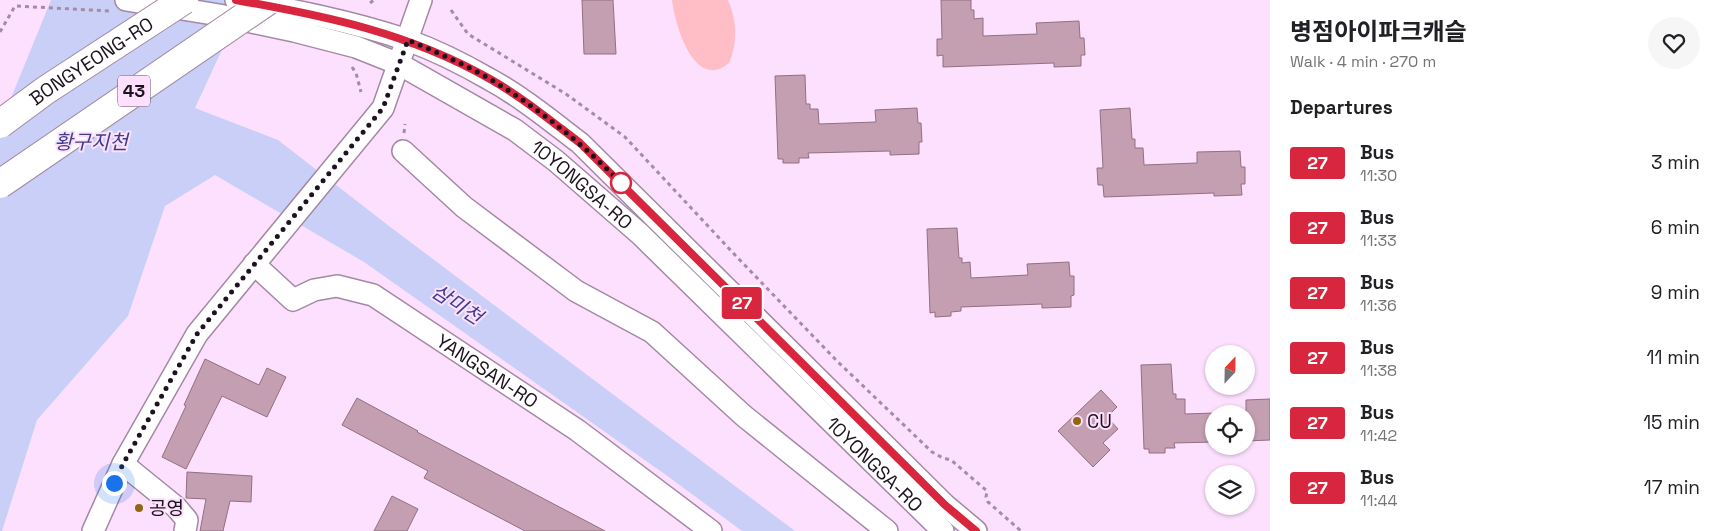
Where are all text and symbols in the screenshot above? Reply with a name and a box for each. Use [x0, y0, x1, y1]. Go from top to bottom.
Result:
street label: BONGYEONG-RO [24, 11, 158, 111]
text: 병점아이파크캐슬 [1290, 16, 1467, 47]
button: heart [1648, 17, 1700, 69]
text: Walk · 4 min · 270 m [1290, 51, 1436, 72]
road number: 43 [118, 76, 150, 106]
text: Departures [1290, 95, 1393, 120]
water label: 황구지천 [54, 129, 130, 155]
street label: 10YONGSA-RO [526, 135, 638, 235]
text: Bus [1360, 140, 1394, 165]
text: 3 min [1651, 150, 1700, 175]
text: 27 [1307, 151, 1328, 174]
text: 11:30 [1360, 165, 1397, 186]
unlabelled marker [610, 172, 632, 194]
text: Bus [1360, 205, 1394, 230]
text: 6 min [1651, 215, 1700, 240]
text: 27 [1307, 216, 1328, 239]
text: 11:33 [1360, 230, 1397, 251]
text: Bus [1360, 270, 1394, 295]
water label: 삼미천 [427, 278, 489, 331]
text: 9 min [1651, 280, 1700, 305]
text: 27 [1307, 281, 1328, 304]
line badge: 27 [720, 287, 764, 319]
text: 27 [732, 291, 752, 314]
text: 11:36 [1360, 295, 1397, 316]
street label: YANGSAN-RO [432, 328, 543, 414]
text: Bus [1360, 335, 1394, 360]
north arrow [1205, 345, 1255, 395]
map controls [1205, 345, 1255, 515]
text: 11 min [1647, 345, 1700, 370]
text: 27 [1307, 346, 1328, 369]
text: 11:38 [1360, 360, 1397, 381]
text: Bus [1360, 400, 1394, 425]
button: locate [1205, 405, 1255, 455]
place label: CU [1087, 409, 1112, 434]
text: 15 min [1643, 410, 1700, 435]
street label: 10YONGSA-RO [821, 411, 928, 517]
text: 27 [1307, 411, 1328, 434]
marker: CU [1071, 415, 1083, 427]
text: 11:42 [1360, 425, 1397, 446]
button: layers [1205, 465, 1255, 515]
text: Bus [1360, 465, 1394, 490]
your location [102, 471, 127, 496]
text: 17 min [1644, 475, 1700, 500]
text: 27 [1307, 476, 1328, 499]
text: 11:44 [1360, 490, 1397, 511]
place label: 공영 [149, 496, 184, 521]
marker: 공영 [133, 502, 145, 514]

